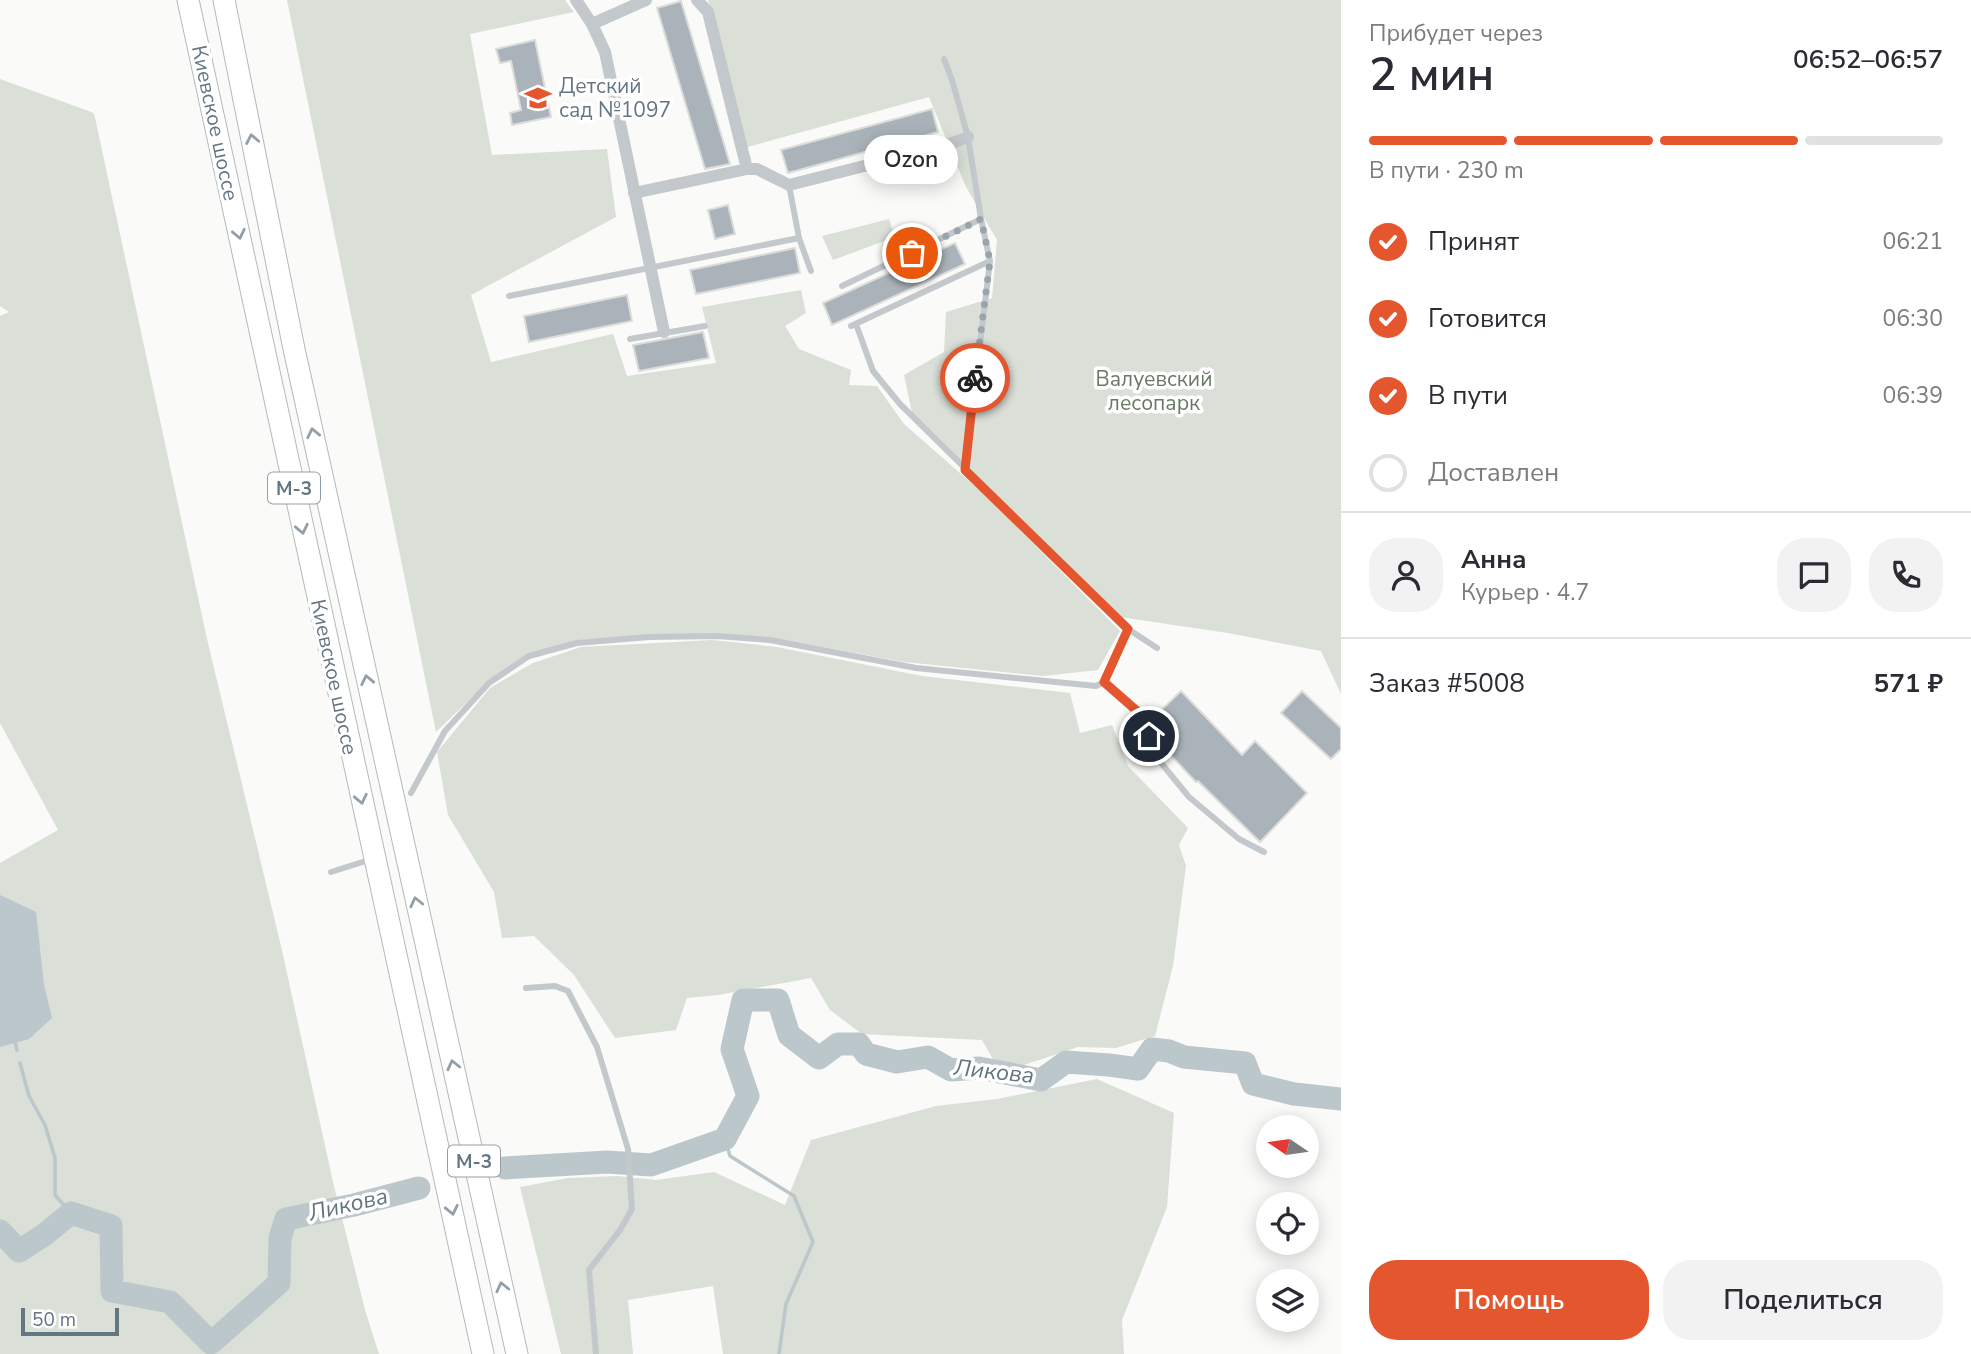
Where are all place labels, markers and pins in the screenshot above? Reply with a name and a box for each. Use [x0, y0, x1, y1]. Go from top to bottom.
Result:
place label: Детский сад №1097 [559, 72, 671, 124]
school or university icon: Детский сад №1097 [523, 83, 553, 113]
callout: Ozon [865, 134, 959, 183]
pin [882, 223, 942, 283]
pin [1119, 706, 1179, 766]

